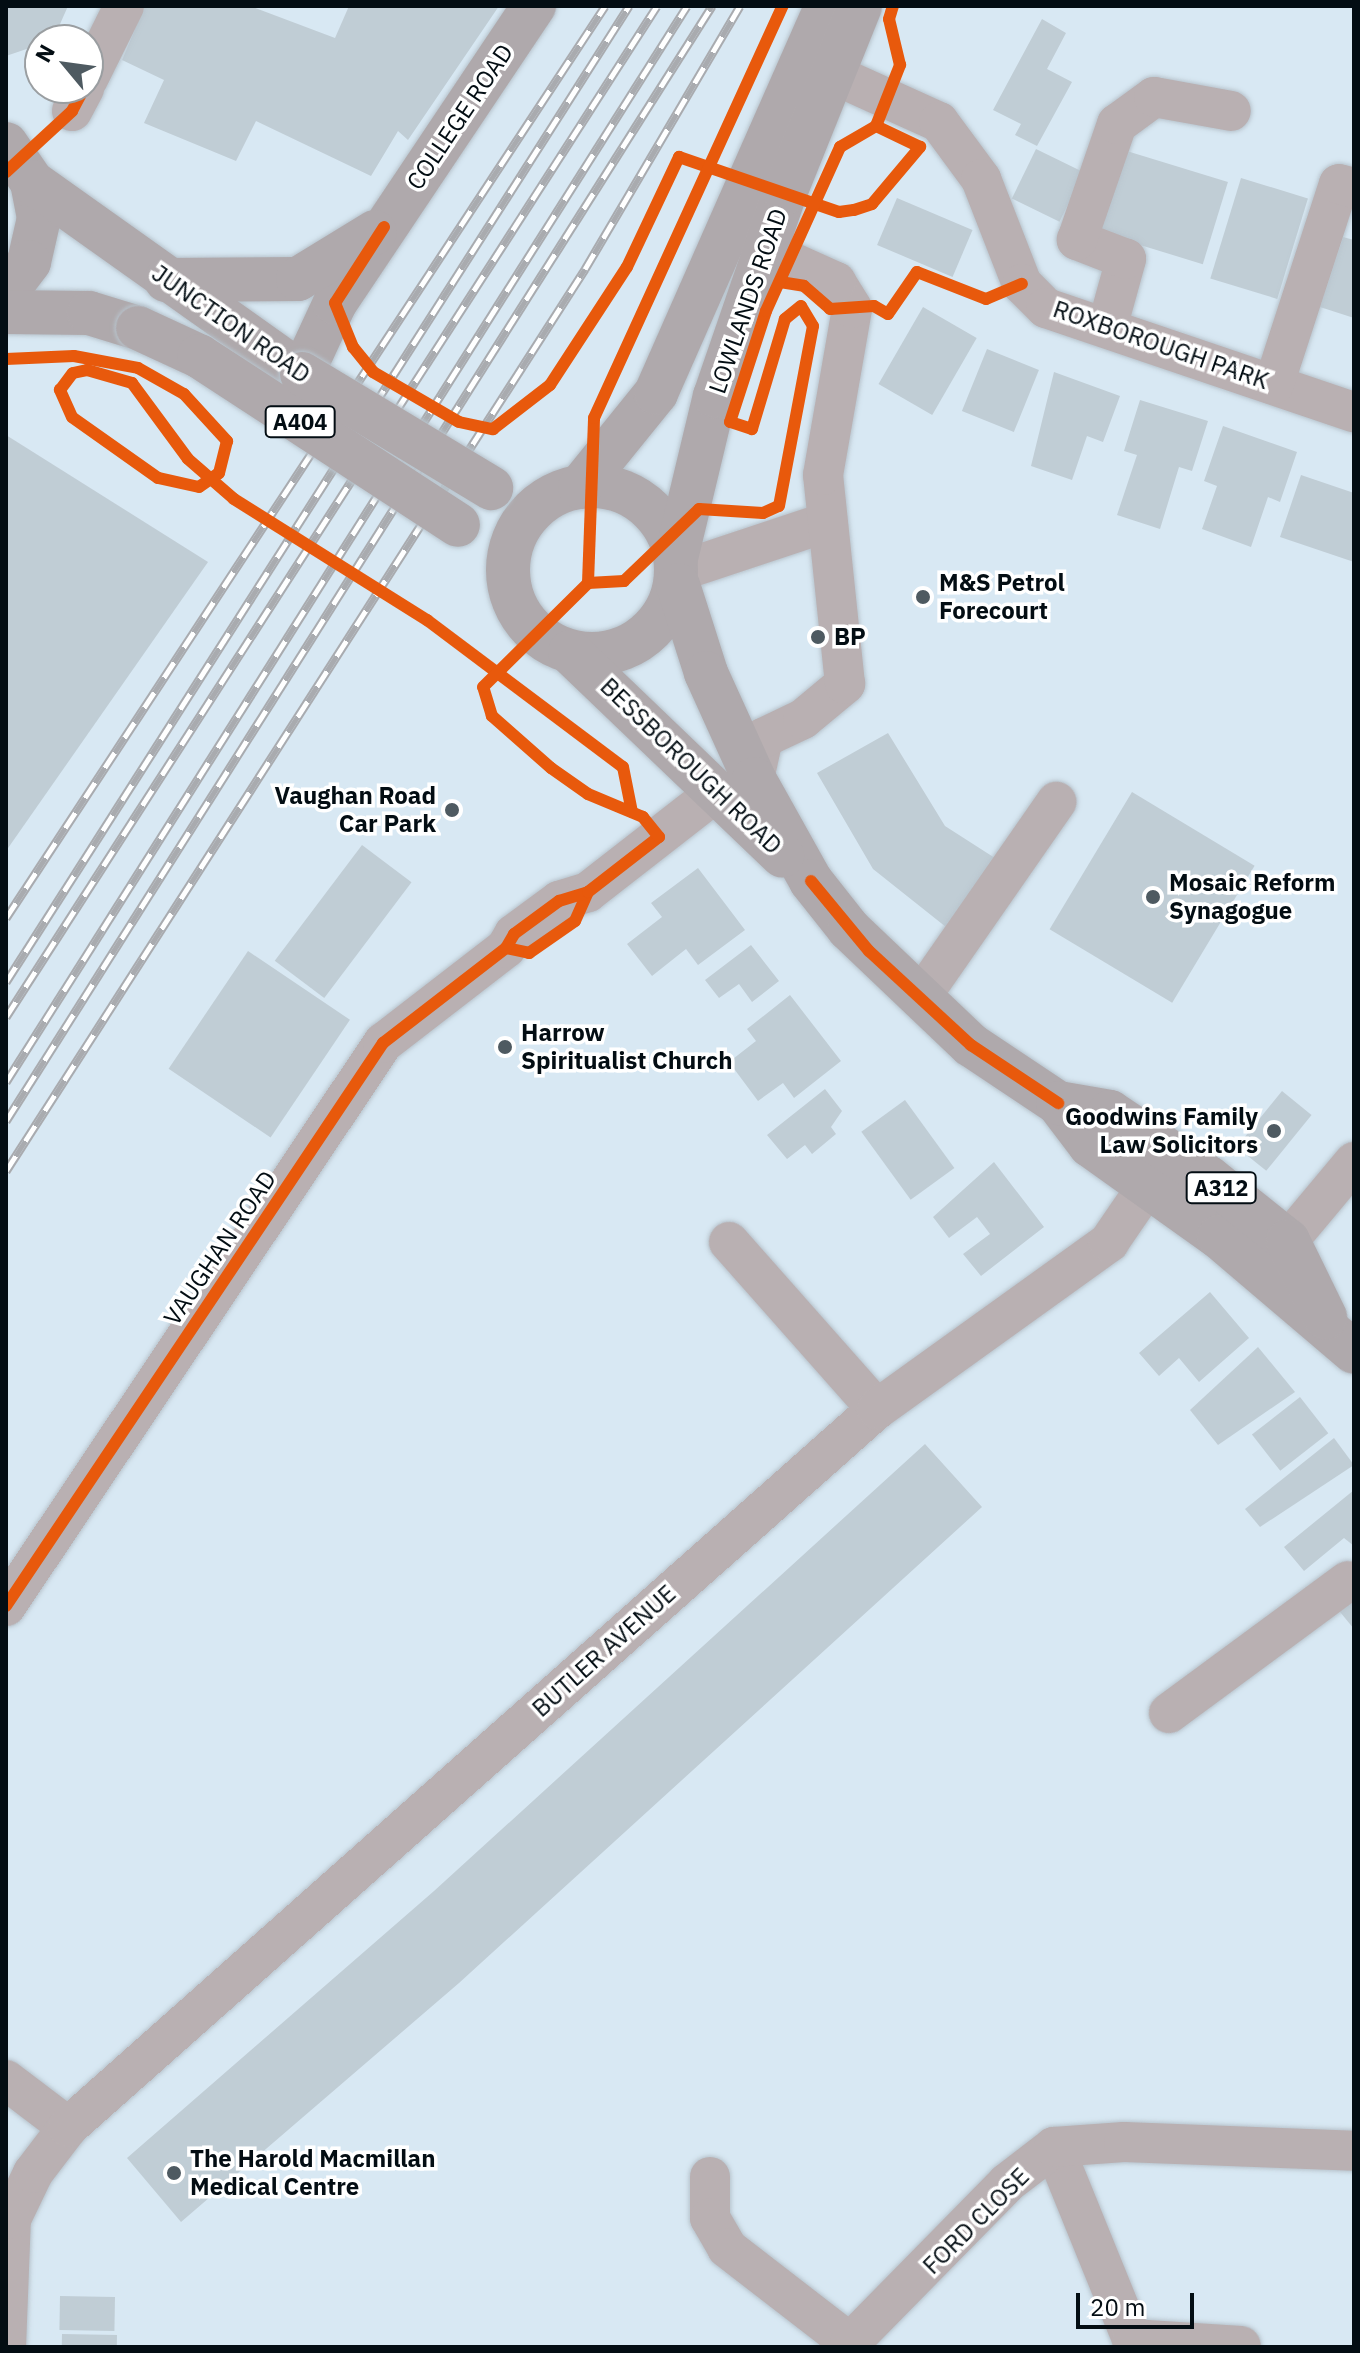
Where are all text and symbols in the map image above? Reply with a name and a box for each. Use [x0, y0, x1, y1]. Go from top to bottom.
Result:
north arrow [24, 24, 104, 104]
text: N [28, 39, 61, 67]
street label: COLLEGE ROAD [401, 39, 519, 195]
street label: LOWLANDS ROAD [703, 205, 793, 397]
street label: JUNCTION ROAD [146, 259, 316, 389]
street label: ROXBOROUGH PARK [1049, 295, 1273, 395]
road number: A404 [264, 404, 336, 440]
place label: M&S Petrol Forecourt [939, 569, 1065, 625]
marker: M&S Petrol Forecourt [914, 588, 932, 606]
place label: BP [834, 623, 866, 651]
marker: BP [809, 628, 827, 646]
street label: BESSBOROUGH ROAD [594, 672, 788, 860]
place label: Vaughan Road Car Park [275, 782, 436, 838]
marker: Vaughan Road Car Park [443, 801, 461, 819]
place label: Mosaic Reform Synagogue [1169, 869, 1335, 925]
marker: Mosaic Reform Synagogue [1144, 888, 1162, 906]
place label: Harrow Spiritualist Church [521, 1019, 733, 1075]
marker: Harrow Spiritualist Church [496, 1038, 514, 1056]
place label: Goodwins Family Law Solicitors [1065, 1103, 1258, 1159]
marker: Goodwins Family Law Solicitors [1265, 1122, 1283, 1140]
street label: VAUGHAN ROAD [158, 1165, 282, 1331]
road number: A312 [1185, 1170, 1257, 1206]
street label: BUTLER AVENUE [526, 1579, 682, 1723]
place label: The Harold Macmillan Medical Centre [190, 2145, 435, 2201]
street label: FORD CLOSE [917, 2162, 1035, 2280]
marker: The Harold Macmillan Medical Centre [165, 2164, 183, 2182]
scale bar [1080, 2277, 1198, 2327]
text: 20 m [1090, 2291, 1145, 2323]

